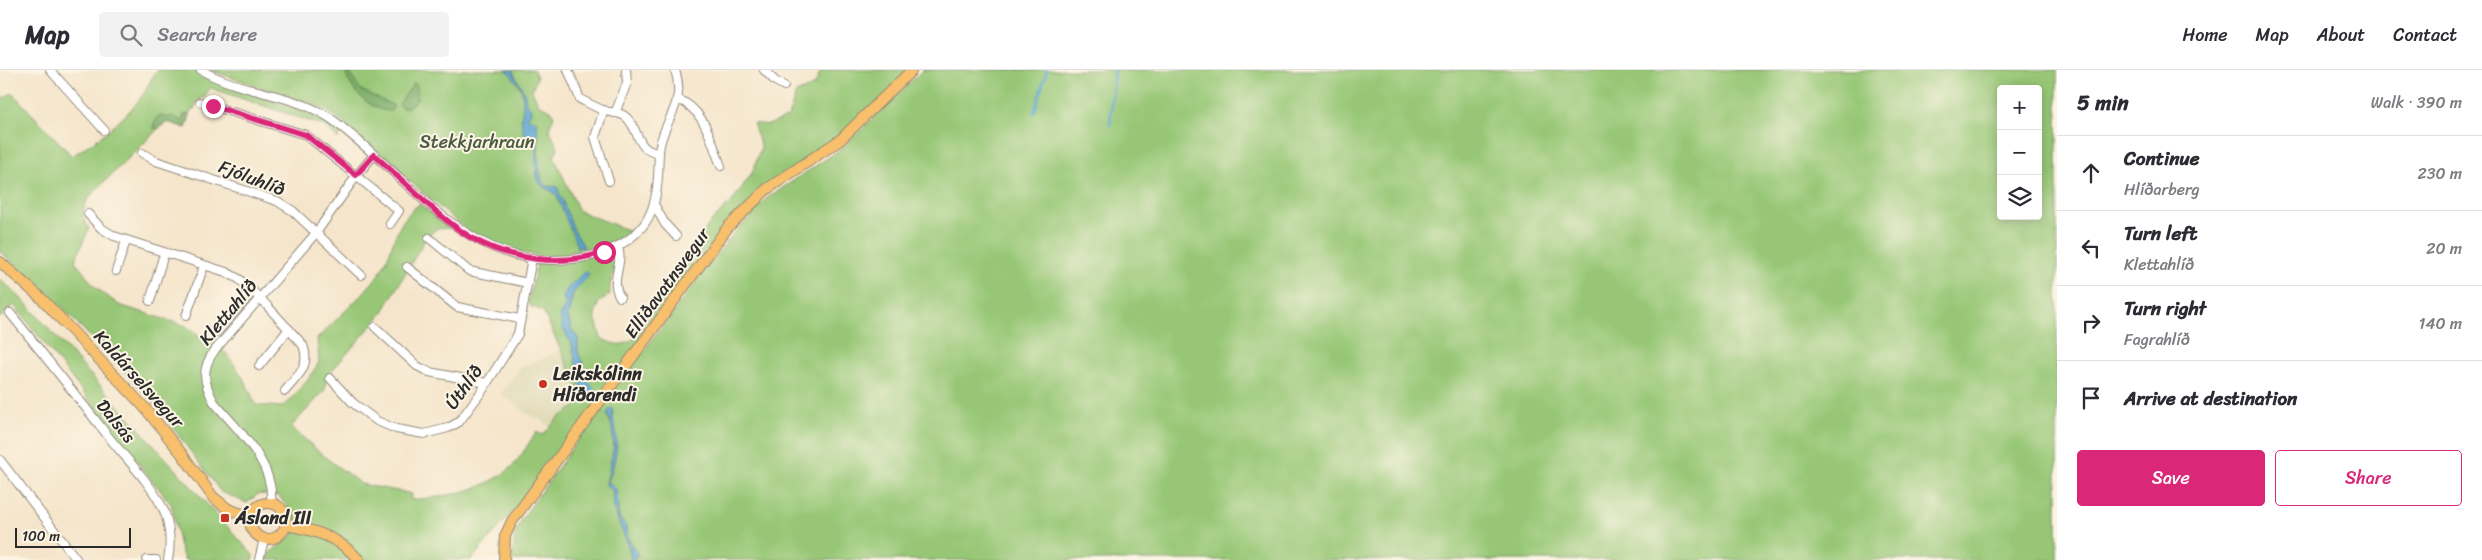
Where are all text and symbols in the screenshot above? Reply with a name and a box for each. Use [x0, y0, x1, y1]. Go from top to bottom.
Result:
search box [99, 12, 449, 57]
text: Map [25, 14, 69, 56]
text: Search here [157, 18, 257, 51]
text: Home [2183, 19, 2228, 51]
text: Map [2256, 19, 2289, 51]
text: About [2317, 19, 2365, 51]
text: Contact [2393, 19, 2457, 51]
icon: search [117, 21, 145, 49]
text: 5 min [2077, 84, 2129, 122]
map controls [1997, 85, 2042, 220]
button: + [1997, 85, 2042, 130]
text: Walk · 390 m [2371, 88, 2462, 117]
route end [202, 95, 225, 118]
park label: Stekkjarhraun [419, 126, 535, 158]
button: − [1997, 130, 2042, 175]
text: Continue [2124, 142, 2200, 175]
street label: Fjóluhlíð [214, 151, 290, 205]
icon: ahead [2077, 159, 2105, 187]
text: 230 m [2417, 159, 2462, 188]
button: layers [1997, 175, 2042, 220]
text: Hlíðarberg [2124, 175, 2200, 204]
text: Turn left [2124, 217, 2197, 250]
street label: Elliðavatnsvegur [616, 219, 719, 345]
icon: left [2077, 234, 2105, 262]
text: 20 m [2426, 234, 2462, 263]
route start [593, 241, 616, 264]
text: Klettahlíð [2124, 250, 2194, 279]
street label: Klettahlíð [190, 271, 266, 353]
text: Turn right [2124, 292, 2206, 325]
icon: right [2077, 309, 2105, 337]
text: 140 m [2419, 309, 2462, 338]
street label: Kaldárselsvegur [86, 322, 194, 437]
text: Fagrahlíð [2124, 325, 2190, 354]
street label: Úthlíð [436, 357, 492, 417]
place label: Leikskólinn Hlíðarendi [552, 358, 642, 411]
marker: Leikskólinn Hlíðarendi [537, 378, 549, 390]
text: Arrive at destination [2124, 382, 2297, 415]
icon: arrive [2077, 384, 2105, 412]
street label: Dalsás [88, 392, 144, 451]
button: Save [2077, 450, 2265, 506]
button: Share [2275, 450, 2462, 506]
place label: Ásland III [234, 502, 312, 534]
marker: Ásland III [219, 512, 231, 524]
text: 100 m [22, 524, 60, 549]
scale bar [15, 525, 131, 548]

